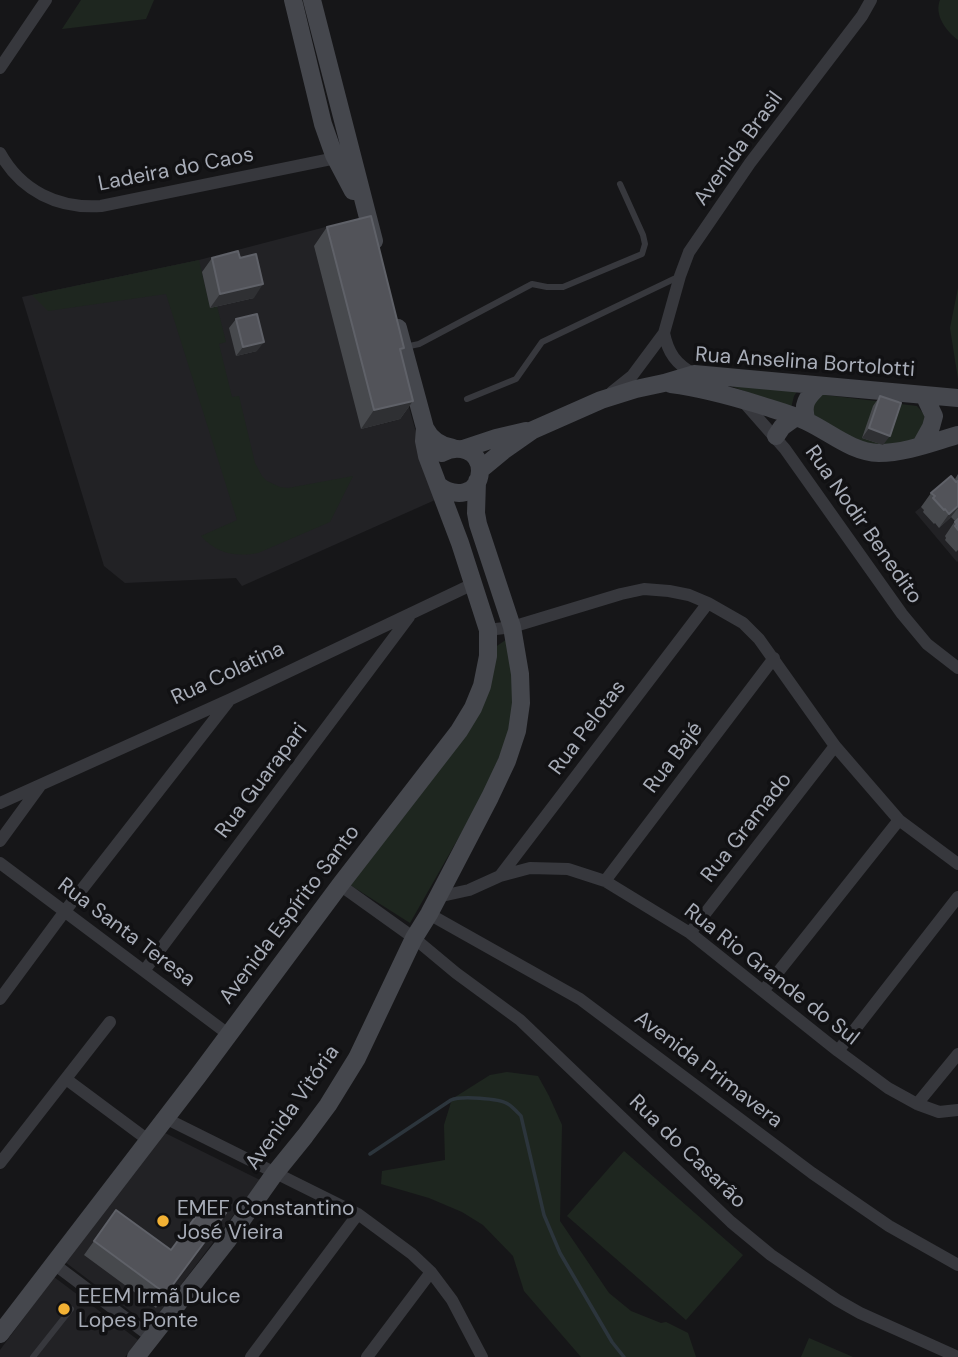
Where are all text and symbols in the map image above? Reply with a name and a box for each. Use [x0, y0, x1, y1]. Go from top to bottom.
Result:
street label: Avenida Brasil [689, 87, 789, 211]
street label: Ladeira do Caos [96, 143, 256, 197]
street label: Rua Anselina Bortolotti [694, 343, 916, 383]
street label: Rua Nodir Benedito [799, 441, 927, 609]
street label: Rua Colatina [168, 637, 288, 711]
street label: Rua Pelotas [544, 676, 632, 780]
street label: Rua Bajé [639, 717, 709, 799]
street label: Rua Guarapari [211, 719, 313, 843]
street label: Rua Gramado [696, 768, 798, 888]
street label: Avenida Espírito Santo [214, 820, 366, 1010]
street label: Rua Santa Teresa [52, 873, 200, 993]
street label: Rua Rio Grande do Sul [679, 899, 863, 1051]
street label: Avenida Primavera [629, 1006, 787, 1134]
street label: Avenida Vitória [241, 1041, 345, 1175]
street label: Rua do Casarão [623, 1090, 751, 1214]
place label: EMEF Constantino José Vieira [177, 1196, 354, 1246]
marker: EMEF Constantino José Vieira [155, 1213, 171, 1229]
place label: EEEM Irmã Dulce Lopes Ponte [78, 1284, 240, 1334]
marker: EEEM Irmã Dulce Lopes Ponte [56, 1301, 72, 1317]

